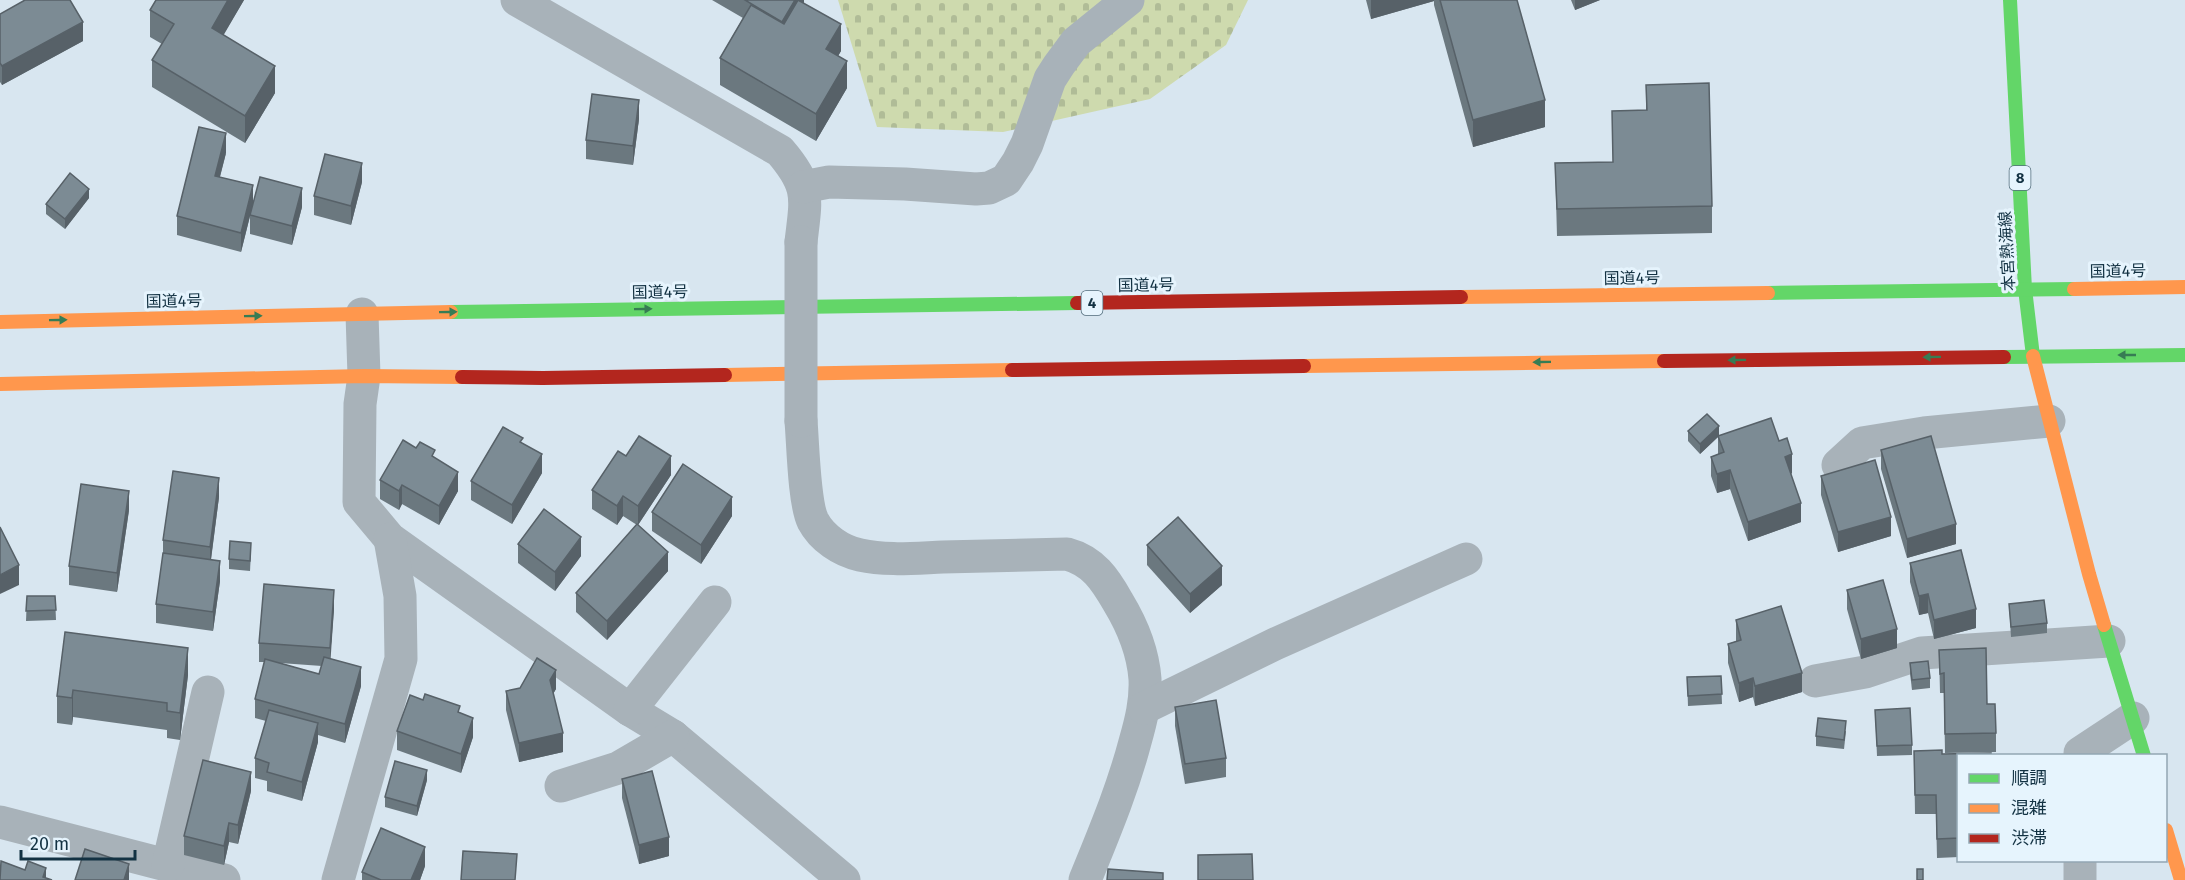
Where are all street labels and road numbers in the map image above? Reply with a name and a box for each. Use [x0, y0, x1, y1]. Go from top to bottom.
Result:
road number: 8 [2010, 166, 2030, 190]
street label: 本宮熱海線 [1995, 211, 2019, 291]
street label: 国道4号 [2090, 261, 2146, 281]
street label: 国道4号 [1604, 268, 1660, 288]
street label: 国道4号 [1118, 275, 1174, 295]
street label: 国道4号 [632, 282, 688, 302]
street label: 国道4号 [146, 291, 202, 311]
road number: 4 [1082, 291, 1102, 315]

